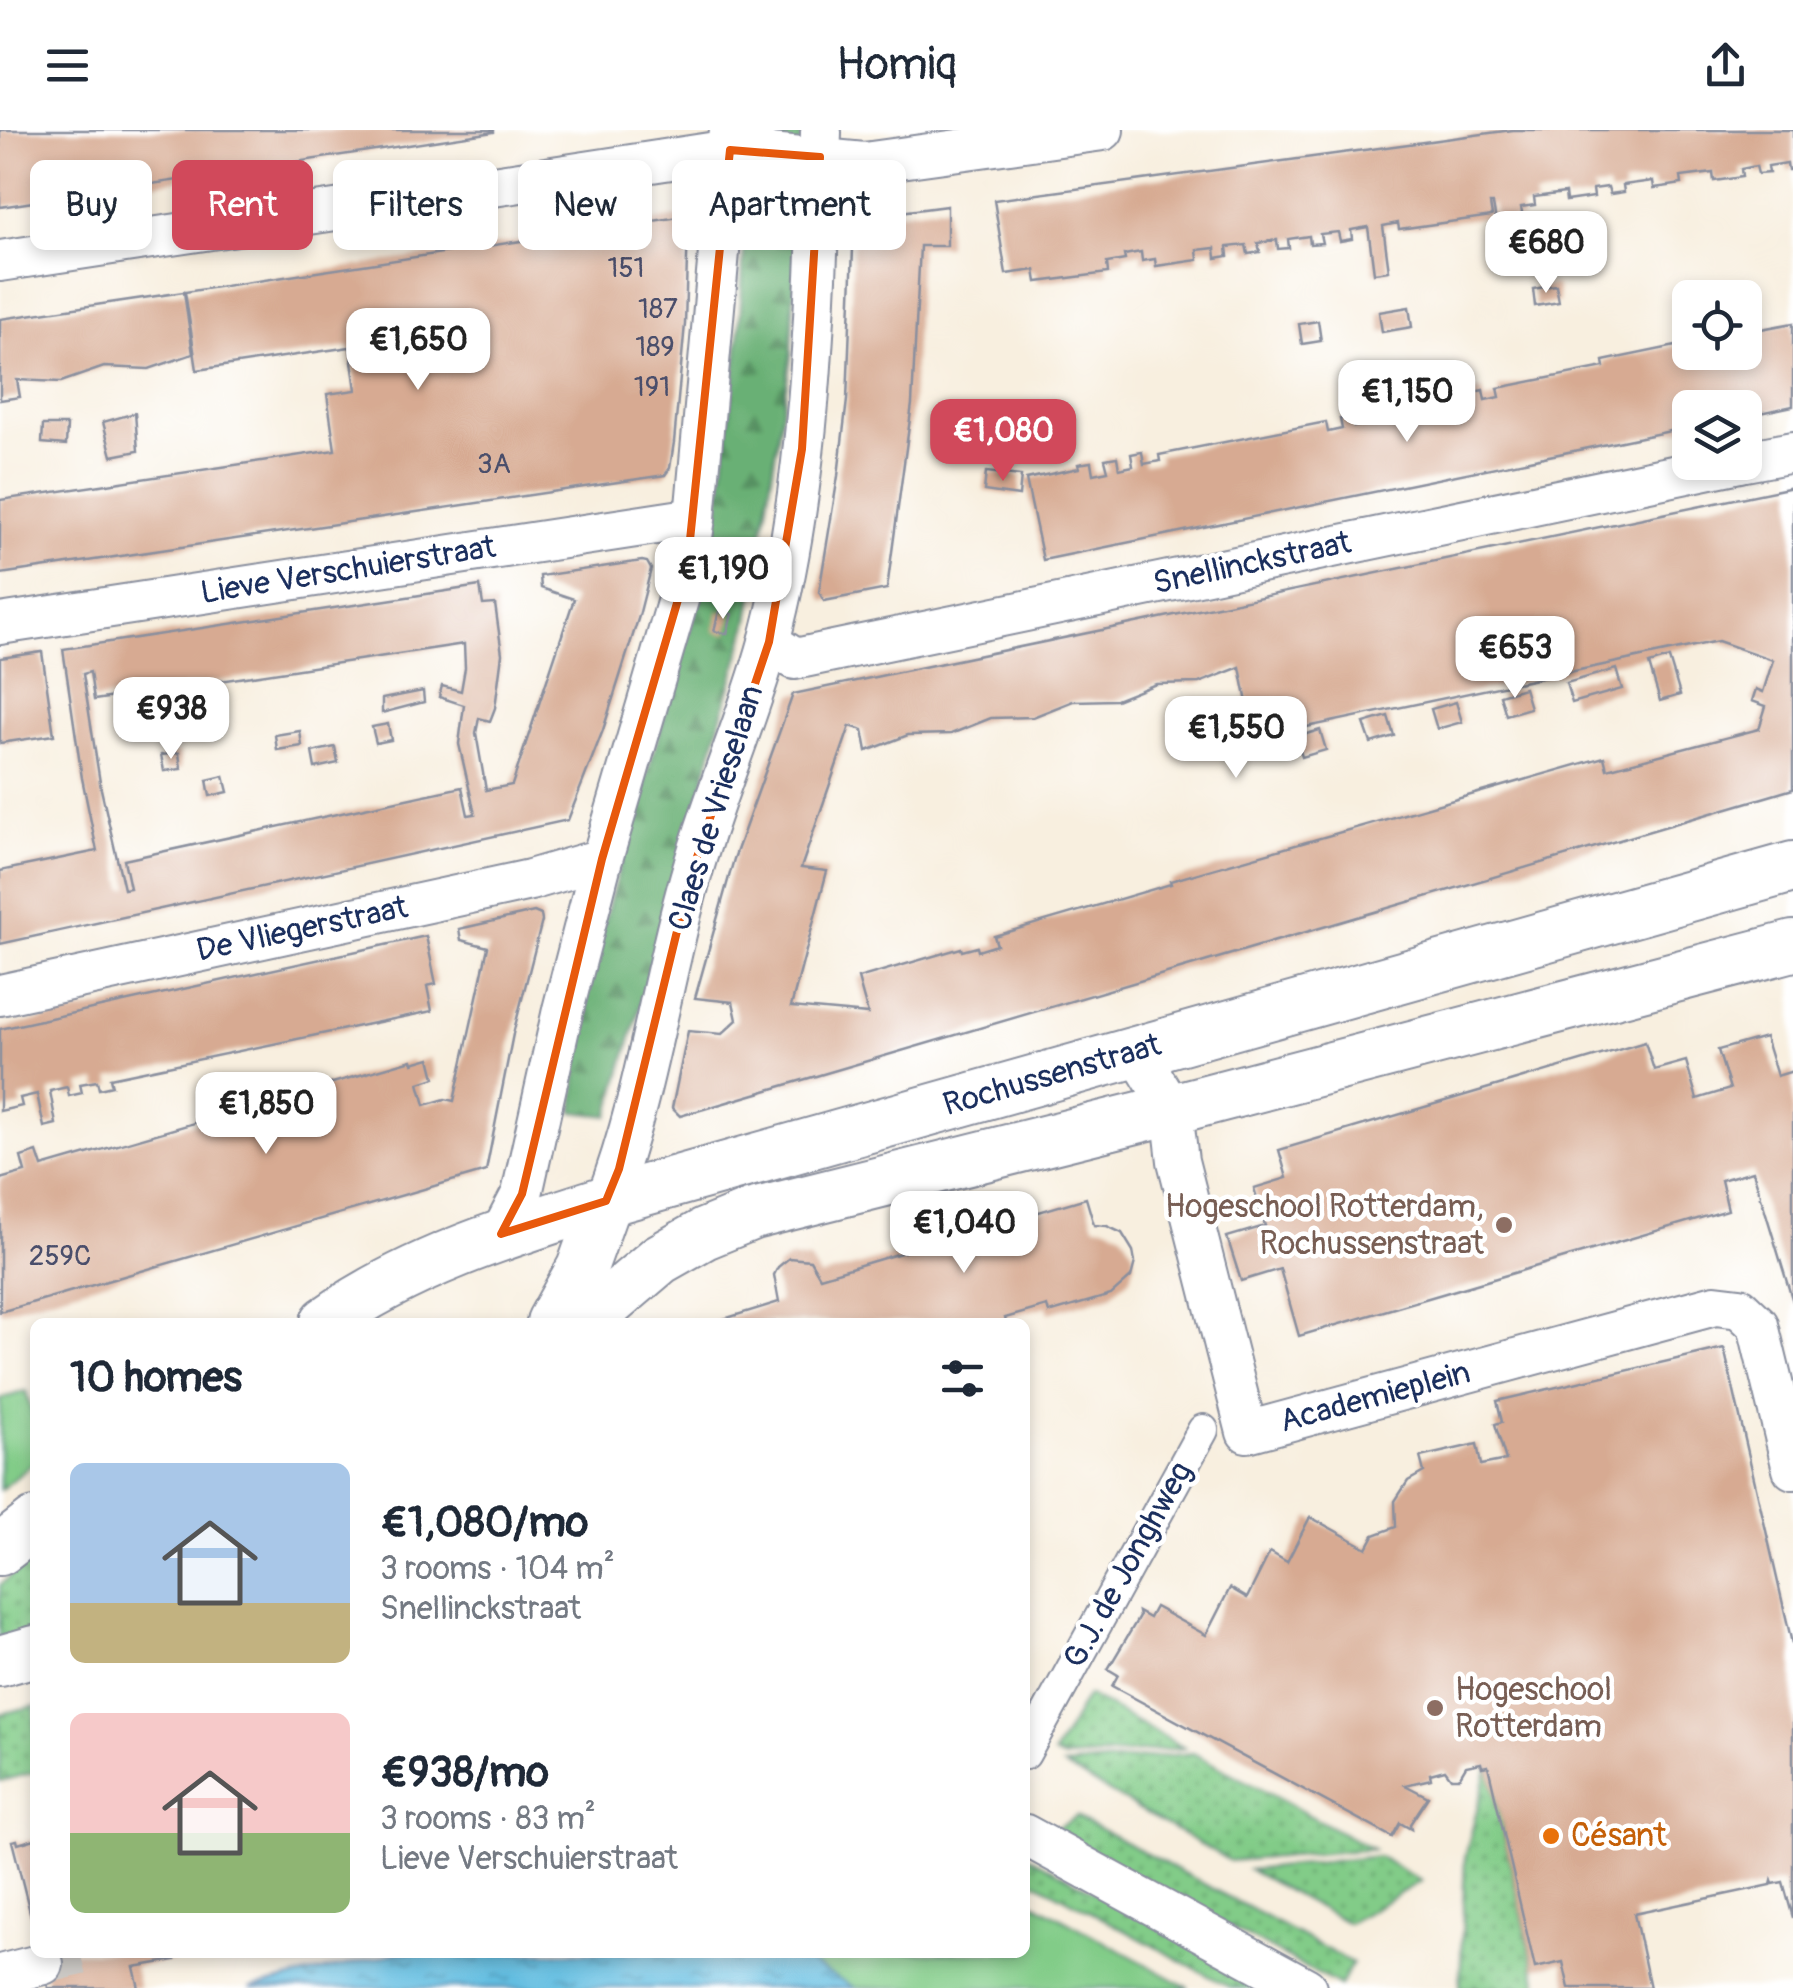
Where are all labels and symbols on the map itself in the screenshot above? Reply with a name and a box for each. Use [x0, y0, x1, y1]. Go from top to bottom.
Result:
pin: €680 [1487, 211, 1605, 296]
house number: 151 [607, 251, 645, 286]
house number: 187 [638, 292, 678, 327]
pin: €1,650 [337, 308, 499, 393]
house number: 189 [635, 330, 675, 365]
pin: €1,150 [1326, 360, 1488, 445]
house number: 191 [634, 370, 670, 405]
pin: €1,080 [922, 399, 1084, 484]
house number: 3A [477, 447, 511, 482]
street label: Snellinckstraat [1149, 523, 1355, 603]
street label: Lieve Verschuierstraat [198, 527, 498, 613]
pin: €1,190 [642, 537, 804, 622]
pin: €653 [1456, 616, 1574, 701]
pin: €938 [112, 677, 230, 762]
street label: Claes de Vrieselaan [660, 680, 772, 936]
pin: €1,550 [1155, 696, 1317, 781]
street label: De Vliegerstraat [193, 887, 411, 971]
street label: Rochussenstraat [939, 1025, 1166, 1125]
pin: €1,850 [185, 1072, 347, 1157]
place label: Hogeschool Rotterdam, Rochussenstraat [1165, 1187, 1484, 1264]
pin: €1,040 [883, 1191, 1045, 1276]
marker: Hogeschool Rotterdam, Rochussenstraat [1493, 1214, 1515, 1236]
house number: 259C [29, 1239, 91, 1274]
street label: Academieplein [1276, 1352, 1474, 1442]
street label: G.J. de Jonghweg [1055, 1455, 1201, 1675]
place label: Hogeschool Rotterdam [1455, 1670, 1612, 1747]
marker: Hogeschool Rotterdam [1424, 1697, 1446, 1719]
place label: Césant [1571, 1816, 1667, 1856]
marker: Césant [1540, 1825, 1562, 1847]

